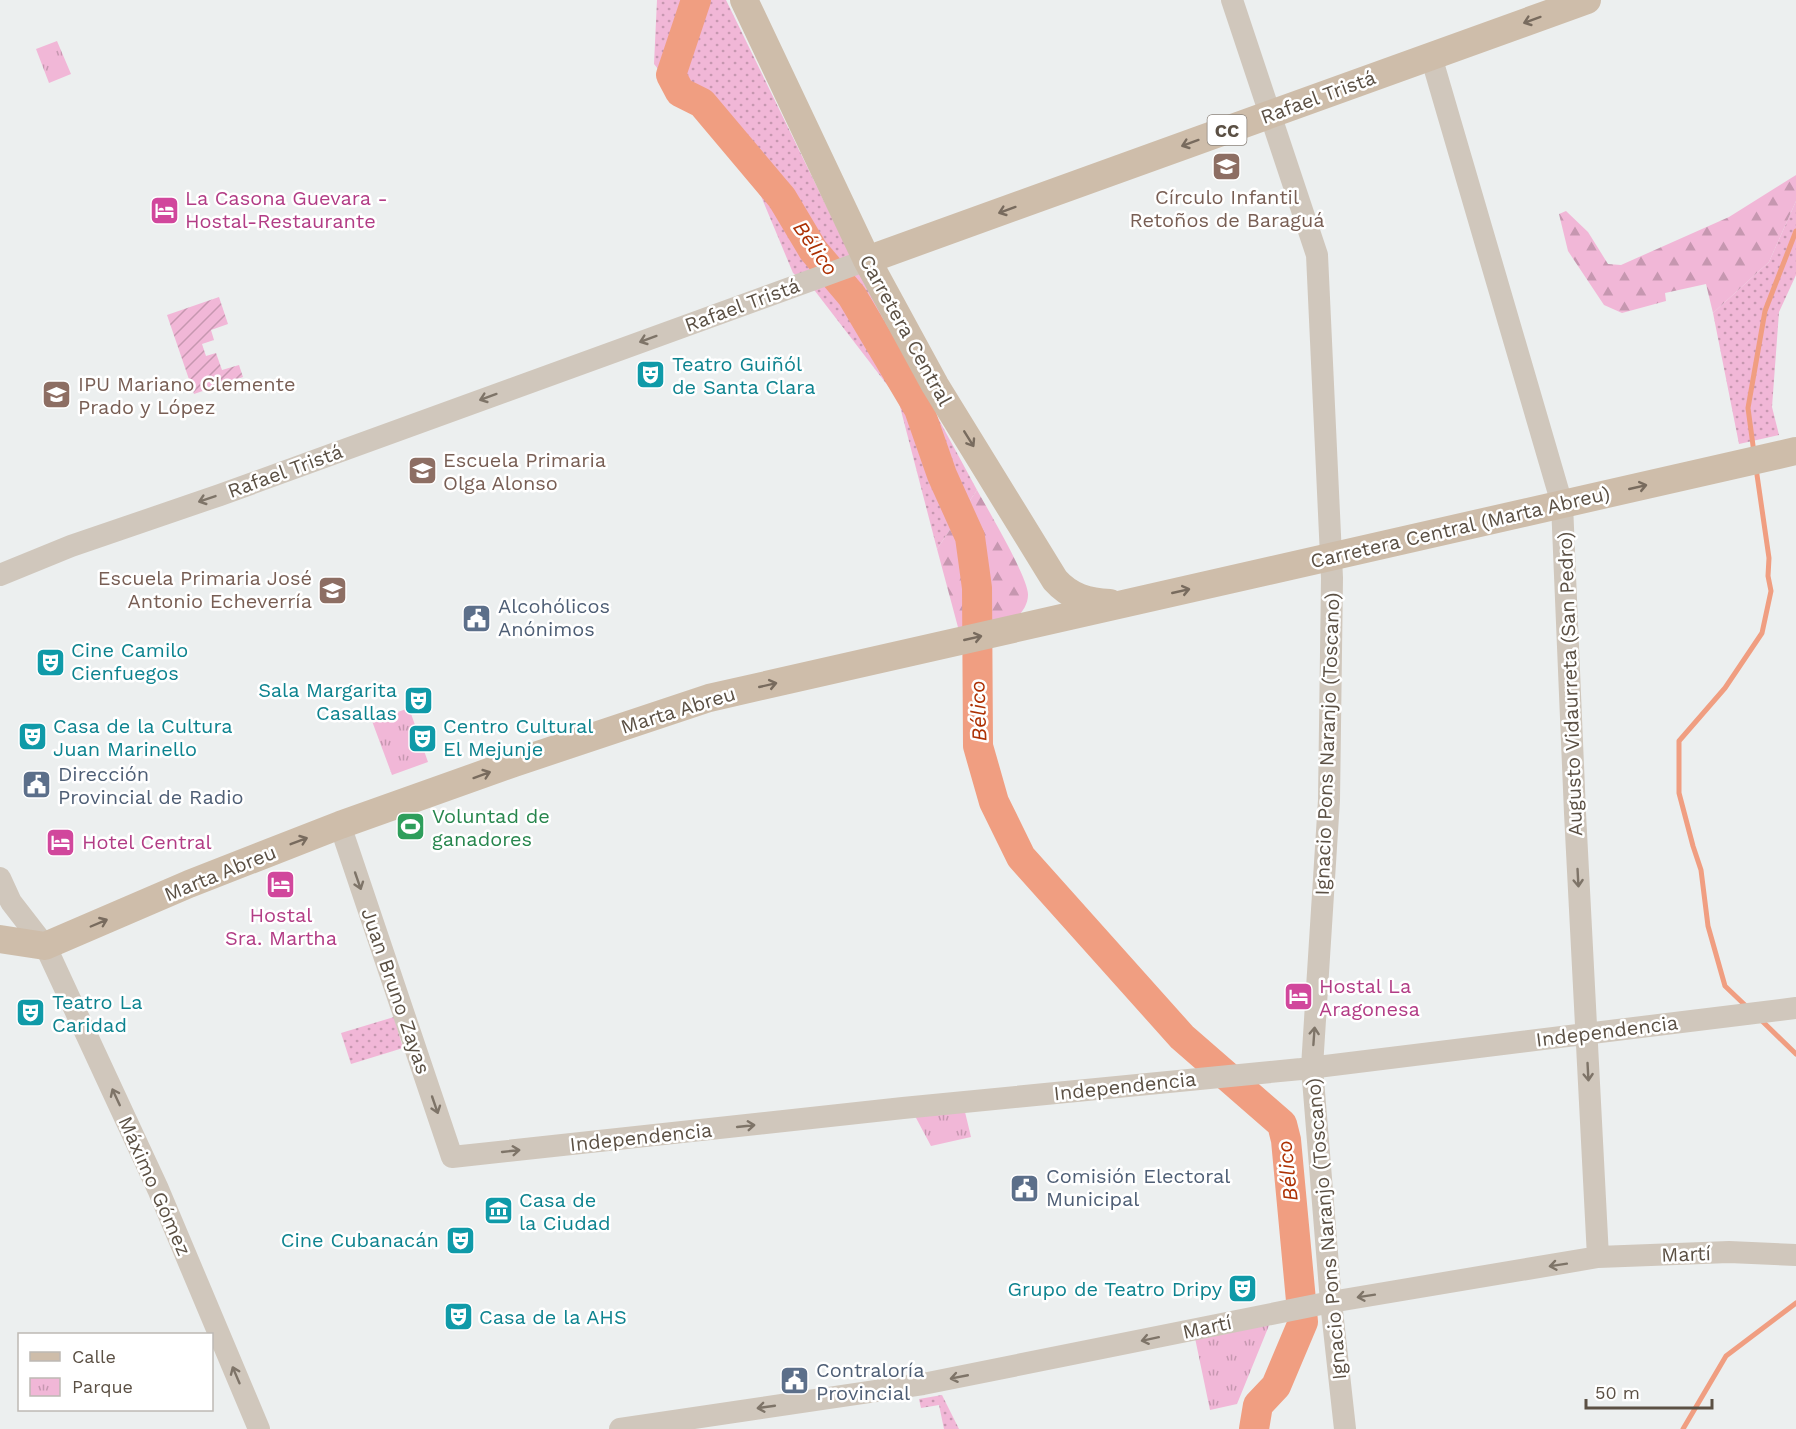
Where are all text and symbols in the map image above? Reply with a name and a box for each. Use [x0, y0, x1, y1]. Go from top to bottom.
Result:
one-way arrow [1523, 15, 1541, 26]
street label: Rafael Tristá [1257, 65, 1379, 129]
road number: CC [1208, 115, 1246, 145]
one-way arrow [1181, 139, 1200, 150]
school or university icon: Círculo Infantil Retoños de Baraguá [1211, 150, 1243, 182]
place label: Círculo Infantil Retoños de Baraguá [1129, 185, 1325, 232]
place label: La Casona Guevara - Hostal-Restaurante [185, 186, 388, 233]
hotel icon: La Casona Guevara - Hostal-Restaurante [148, 194, 180, 226]
one-way arrow [998, 205, 1017, 216]
water label: Bélico [788, 216, 844, 280]
street label: Carretera Central [855, 250, 957, 410]
street label: Rafael Tristá [681, 273, 803, 337]
one-way arrow [639, 334, 658, 345]
place label: Teatro Guiñól de Santa Clara [672, 352, 816, 399]
theatre icon: Teatro Guiñól de Santa Clara [635, 359, 667, 391]
place label: IPU Mariano Clemente Prado y López [78, 372, 296, 419]
school or university icon: IPU Mariano Clemente Prado y López [41, 379, 73, 411]
one-way arrow [480, 392, 498, 403]
one-way arrow [963, 430, 975, 447]
street label: Rafael Tristá [224, 439, 346, 503]
place label: Escuela Primaria Olga Alonso [443, 448, 606, 495]
school or university icon: Escuela Primaria Olga Alonso [406, 455, 438, 487]
street label: Carretera Central (Marta Abreu) [1308, 481, 1612, 573]
one-way arrow [1628, 481, 1647, 492]
one-way arrow [198, 495, 216, 506]
street label: Augusto Vidaurreta (San Pedro) [1553, 531, 1587, 837]
place label: Escuela Primaria José Antonio Echeverría [98, 566, 312, 613]
school or university icon: Escuela Primaria José Antonio Echeverría [317, 574, 349, 606]
one-way arrow [1172, 584, 1191, 596]
street label: Ignacio Pons Naranjo (Toscano) [1310, 592, 1344, 896]
place label: Alcohólicos Anónimos [498, 594, 610, 641]
public building icon: Alcohólicos Anónimos [461, 602, 493, 634]
one-way arrow [963, 632, 982, 643]
place label: Cine Camilo Cienfuegos [71, 638, 188, 685]
theatre icon: Cine Camilo Cienfuegos [34, 646, 66, 678]
place label: Sala Margarita Casallas [258, 678, 397, 725]
one-way arrow [758, 678, 777, 690]
water label: Bélico [964, 680, 992, 742]
street label: Marta Abreu [618, 681, 738, 739]
theatre icon: Sala Margarita Casallas [402, 685, 434, 717]
place label: Casa de la Cultura Juan Marinello [53, 714, 233, 761]
place label: Centro Cultural El Mejunje [443, 714, 593, 761]
theatre icon: Casa de la Cultura Juan Marinello [16, 721, 48, 753]
theatre icon: Centro Cultural El Mejunje [406, 722, 438, 754]
place label: Dirección Provincial de Radio [58, 762, 244, 809]
one-way arrow [472, 768, 491, 779]
public building icon: Dirección Provincial de Radio [21, 769, 53, 801]
place label: Voluntad de ganadores [432, 804, 550, 851]
sports icon: Voluntad de ganadores [395, 811, 427, 843]
hotel icon: Hotel Central [45, 826, 77, 858]
place label: Hotel Central [82, 830, 212, 854]
one-way arrow [289, 835, 307, 846]
street label: Marta Abreu [161, 840, 279, 906]
one-way arrow [1573, 867, 1584, 887]
hotel icon: Hostal Sra. Martha [265, 868, 297, 900]
one-way arrow [354, 871, 365, 890]
place label: Hostal Sra. Martha [225, 903, 337, 950]
street label: Juan Bruno Zayas [356, 905, 436, 1077]
one-way arrow [89, 917, 107, 928]
place label: Hostal La Aragonesa [1319, 974, 1420, 1021]
hotel icon: Hostal La Aragonesa [1282, 981, 1314, 1013]
place label: Teatro La Caridad [52, 990, 143, 1037]
theatre icon: Teatro La Caridad [15, 997, 47, 1029]
street label: Independencia [1535, 1010, 1679, 1052]
one-way arrow [1309, 1027, 1320, 1047]
one-way arrow [1583, 1062, 1594, 1082]
street label: Independencia [1053, 1067, 1197, 1105]
street label: Ignacio Pons Naranjo (Toscano) [1301, 1077, 1351, 1381]
one-way arrow [109, 1089, 121, 1107]
one-way arrow [430, 1095, 441, 1114]
street label: Máximo Gómez [114, 1113, 196, 1259]
street label: Independencia [569, 1118, 713, 1156]
one-way arrow [736, 1120, 756, 1131]
water label: Bélico [1271, 1139, 1303, 1203]
one-way arrow [500, 1145, 520, 1156]
place label: Comisión Electoral Municipal [1046, 1164, 1230, 1211]
public building icon: Comisión Electoral Municipal [1009, 1172, 1041, 1204]
place label: Casa de la Ciudad [519, 1188, 611, 1235]
museum icon: Casa de la Ciudad [482, 1195, 514, 1227]
theatre icon: Cine Cubanacán [444, 1224, 476, 1256]
place label: Cine Cubanacán [281, 1228, 439, 1252]
street label: Martí [1661, 1241, 1711, 1267]
one-way arrow [1549, 1259, 1569, 1270]
theatre icon: Grupo de Teatro Dripy [1227, 1273, 1259, 1305]
place label: Grupo de Teatro Dripy [1008, 1277, 1223, 1301]
one-way arrow [1357, 1291, 1376, 1302]
theatre icon: Casa de la AHS [442, 1301, 474, 1333]
place label: Casa de la AHS [479, 1305, 627, 1329]
street label: Martí [1180, 1310, 1234, 1344]
legend [18, 1333, 213, 1411]
one-way arrow [1140, 1333, 1159, 1345]
text: Calle [72, 1346, 116, 1367]
place label: Contraloría Provincial [816, 1358, 924, 1405]
public building icon: Contraloría Provincial [779, 1365, 811, 1397]
one-way arrow [230, 1366, 241, 1385]
one-way arrow [949, 1372, 969, 1383]
scale bar [1586, 1372, 1712, 1410]
text: Parque [72, 1376, 133, 1397]
text: 50 m [1595, 1382, 1640, 1403]
one-way arrow [757, 1402, 776, 1413]

